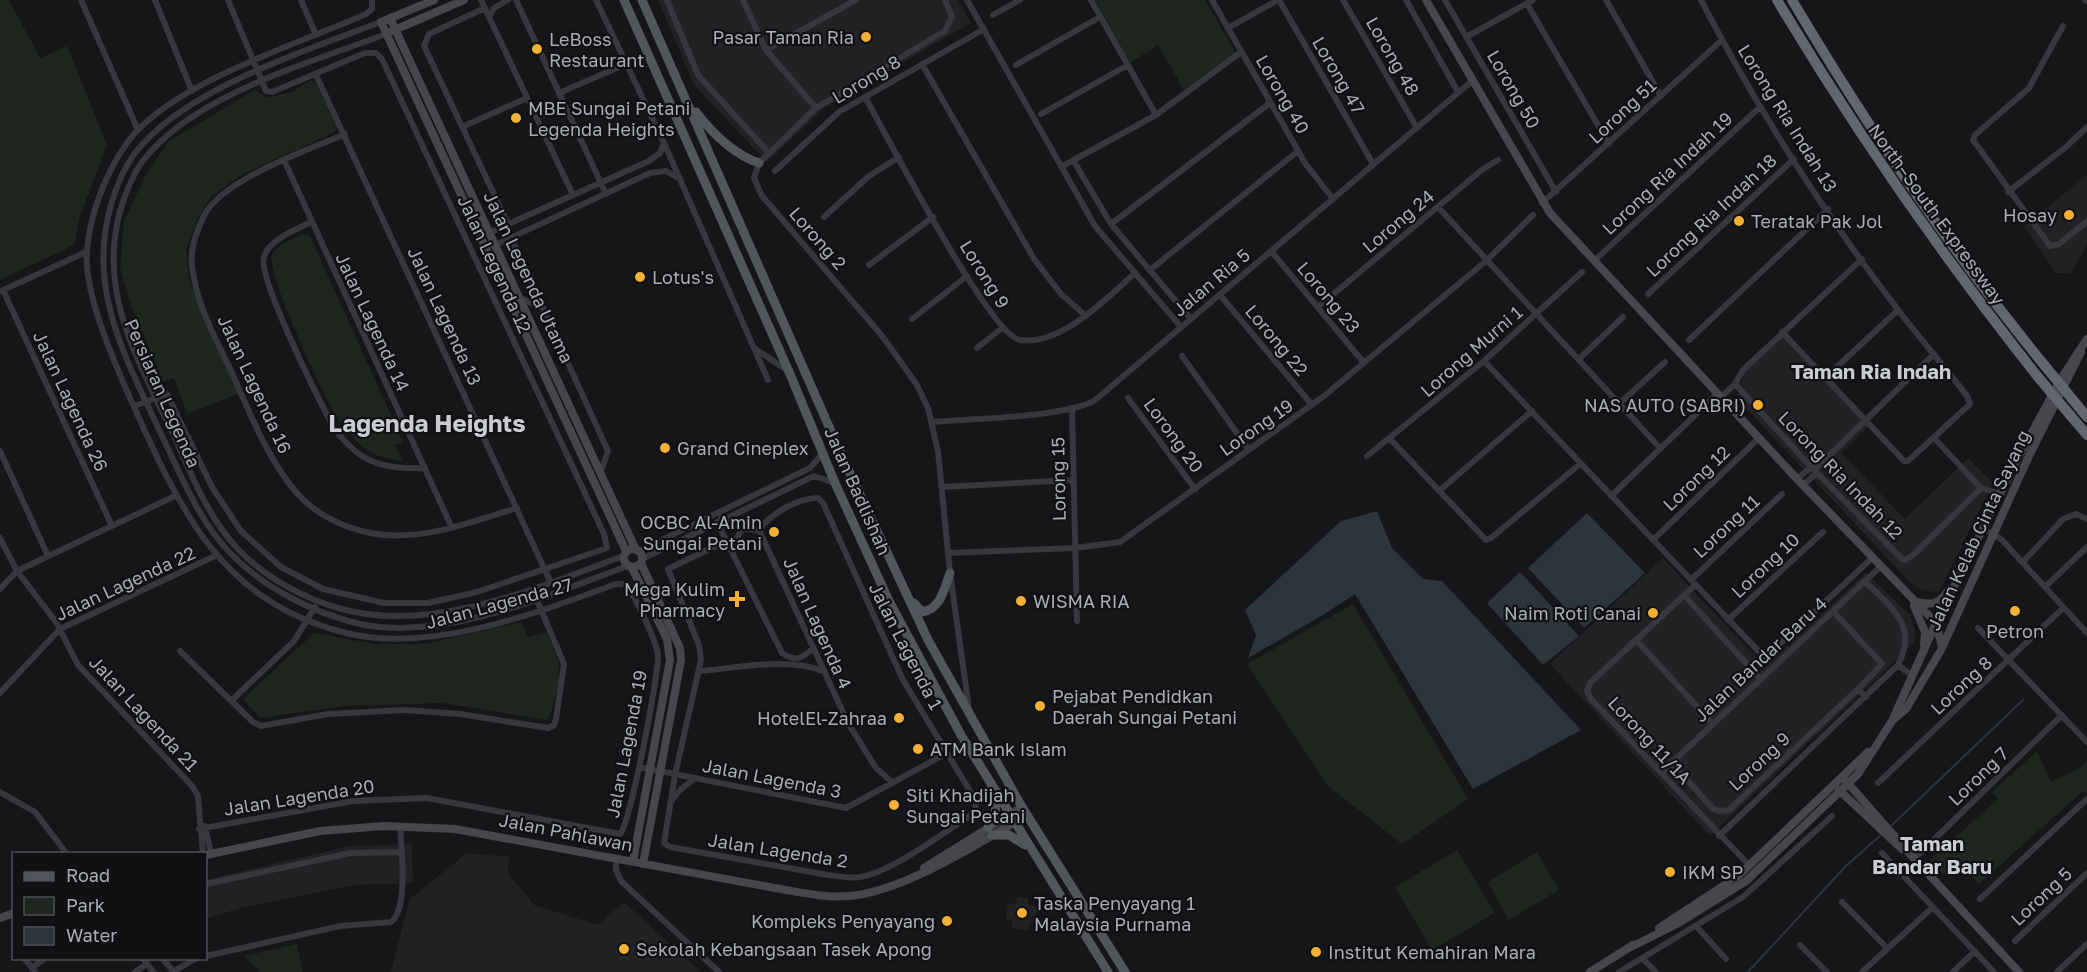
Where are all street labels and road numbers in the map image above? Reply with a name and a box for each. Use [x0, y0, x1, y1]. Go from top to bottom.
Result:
street label: Lorong 48 [1362, 13, 1424, 99]
street label: Lorong 47 [1308, 32, 1370, 118]
street label: Lorong Ria Indah 13 [1734, 40, 1842, 196]
street label: Lorong 50 [1483, 46, 1545, 132]
street label: Lorong 8 [828, 50, 904, 108]
street label: Lorong 40 [1252, 51, 1314, 137]
street label: Lorong 51 [1584, 74, 1661, 148]
street label: Lorong Ria Indah 19 [1597, 107, 1737, 239]
street label: North–South Expressway [1864, 119, 2010, 309]
street label: Lorong Ria Indah 18 [1641, 149, 1781, 281]
street label: Lorong 24 [1358, 185, 1438, 257]
street label: Jalan Legenda Utama [479, 188, 579, 366]
street label: Jalan Legenda 12 [453, 192, 537, 336]
street label: Lorong 2 [785, 202, 851, 274]
street label: Lorong 9 [956, 236, 1014, 312]
street label: Jalan Lagenda 13 [403, 243, 487, 389]
street label: Jalan Ria 5 [1168, 243, 1254, 321]
street label: Jalan Lagenda 14 [331, 249, 415, 395]
street label: Lorong 23 [1293, 257, 1365, 337]
street label: Lorong 22 [1241, 300, 1313, 380]
street label: Lorong Murni 1 [1416, 301, 1527, 401]
street label: Jalan Lagenda 16 [213, 311, 297, 457]
street label: Persiaran Legenda [120, 315, 206, 471]
street label: Jalan Lagenda 26 [29, 328, 113, 474]
street label: Lorong 20 [1140, 393, 1208, 477]
street label: Lorong 19 [1215, 394, 1297, 460]
street label: Lorong Ria Indah 12 [1774, 406, 1908, 544]
street label: Jalan Badlishah [820, 424, 896, 558]
street label: Jalan Kelab Cinta Sayang [1922, 426, 2034, 634]
street label: Lorong 15 [1046, 437, 1070, 521]
street label: Lorong 12 [1658, 441, 1734, 515]
street label: Lorong 11 [1688, 490, 1764, 562]
street label: Lorong 10 [1726, 528, 1804, 602]
street label: Jalan Lagenda 22 [52, 541, 198, 625]
street label: Jalan Lagenda 4 [779, 554, 857, 692]
street label: Jalan Lagenda 27 [423, 573, 575, 633]
street label: Jalan Lagenda 1 [865, 579, 948, 713]
street label: Jalan Bandar Baru 4 [1689, 592, 1831, 726]
street label: Jalan Lagenda 21 [85, 651, 203, 775]
street label: Lorong 8 [1926, 651, 1996, 719]
street label: Jalan Lagenda 19 [601, 668, 651, 820]
street label: Lorong 11/1A [1604, 692, 1696, 788]
street label: Lorong 9 [1724, 727, 1794, 795]
street label: Lorong 7 [1943, 742, 2013, 810]
street label: Jalan Lagenda 3 [701, 754, 843, 802]
street label: Jalan Lagenda 20 [222, 774, 376, 820]
street label: Jalan Pahlawan [497, 808, 635, 856]
street label: Jalan Lagenda 2 [707, 828, 849, 872]
street label: Lorong 5 [2006, 862, 2076, 930]

